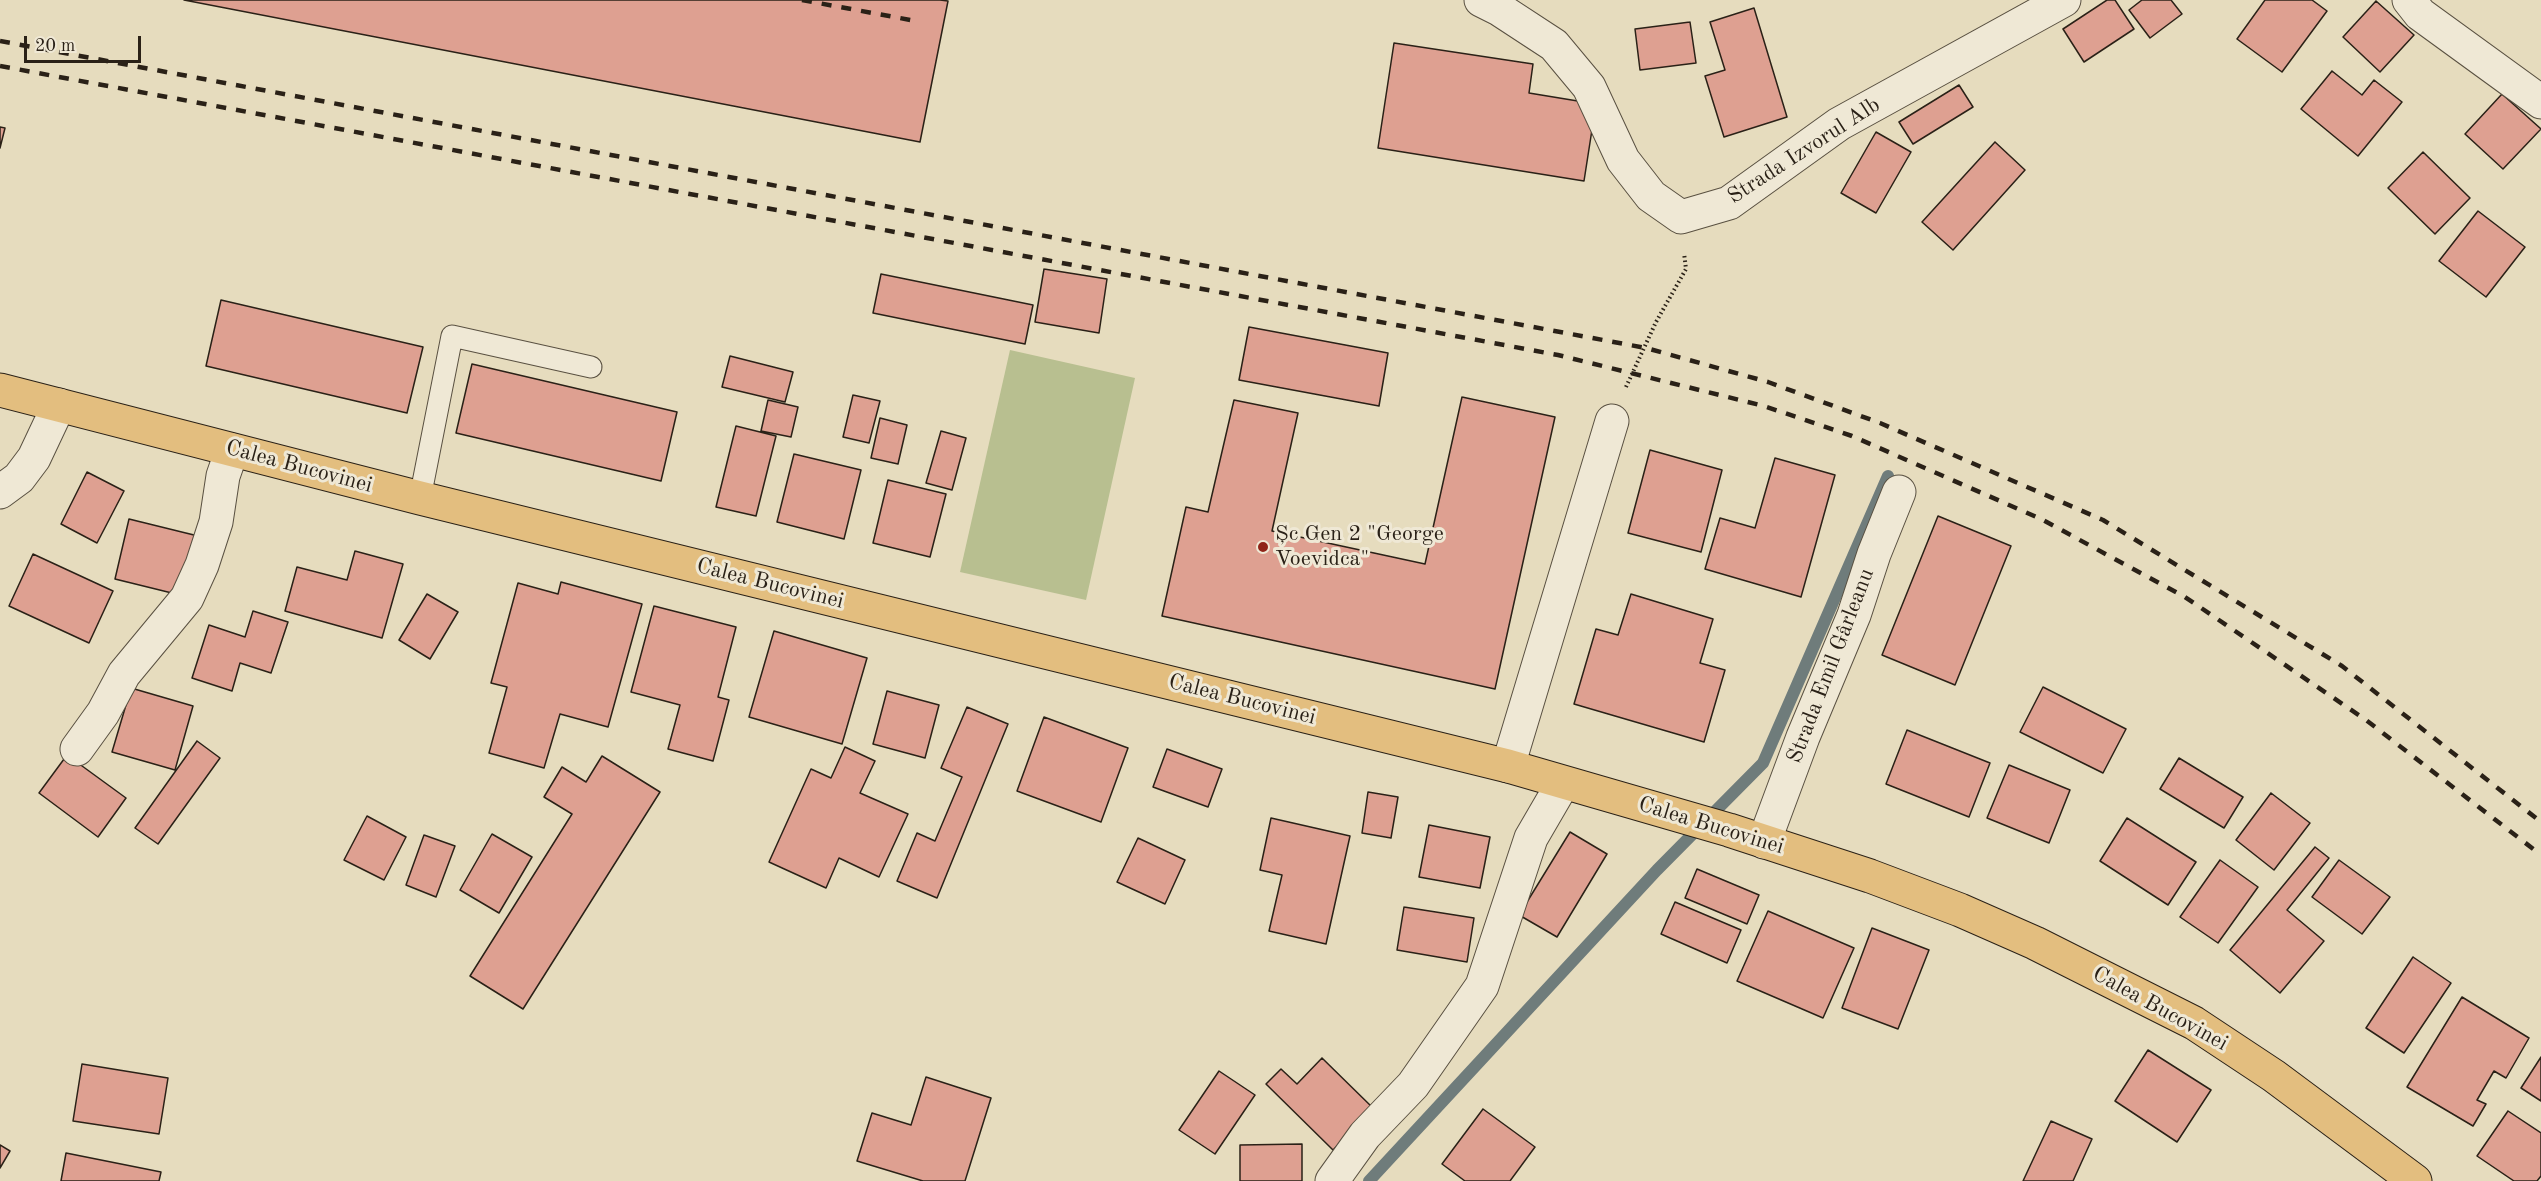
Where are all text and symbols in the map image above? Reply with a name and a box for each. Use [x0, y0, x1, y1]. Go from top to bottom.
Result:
scale bar [27, 24, 144, 62]
text: 20 m [35, 37, 75, 55]
street label: Strada Izvorul Alb [1723, 92, 1885, 210]
street label: Calea Bucovinei [223, 435, 375, 499]
place label: Șc Gen 2 "George Voevidca" [1275, 521, 1444, 572]
marker: Șc Gen 2 "George Voevidca" [1256, 540, 1270, 554]
street label: Calea Bucovinei [694, 553, 846, 615]
street label: Strada Emil Gârleanu [1782, 565, 1880, 767]
street label: Calea Bucovinei [1166, 669, 1318, 731]
street label: Calea Bucovinei [1635, 791, 1787, 861]
street label: Calea Bucovinei [2088, 961, 2232, 1057]

